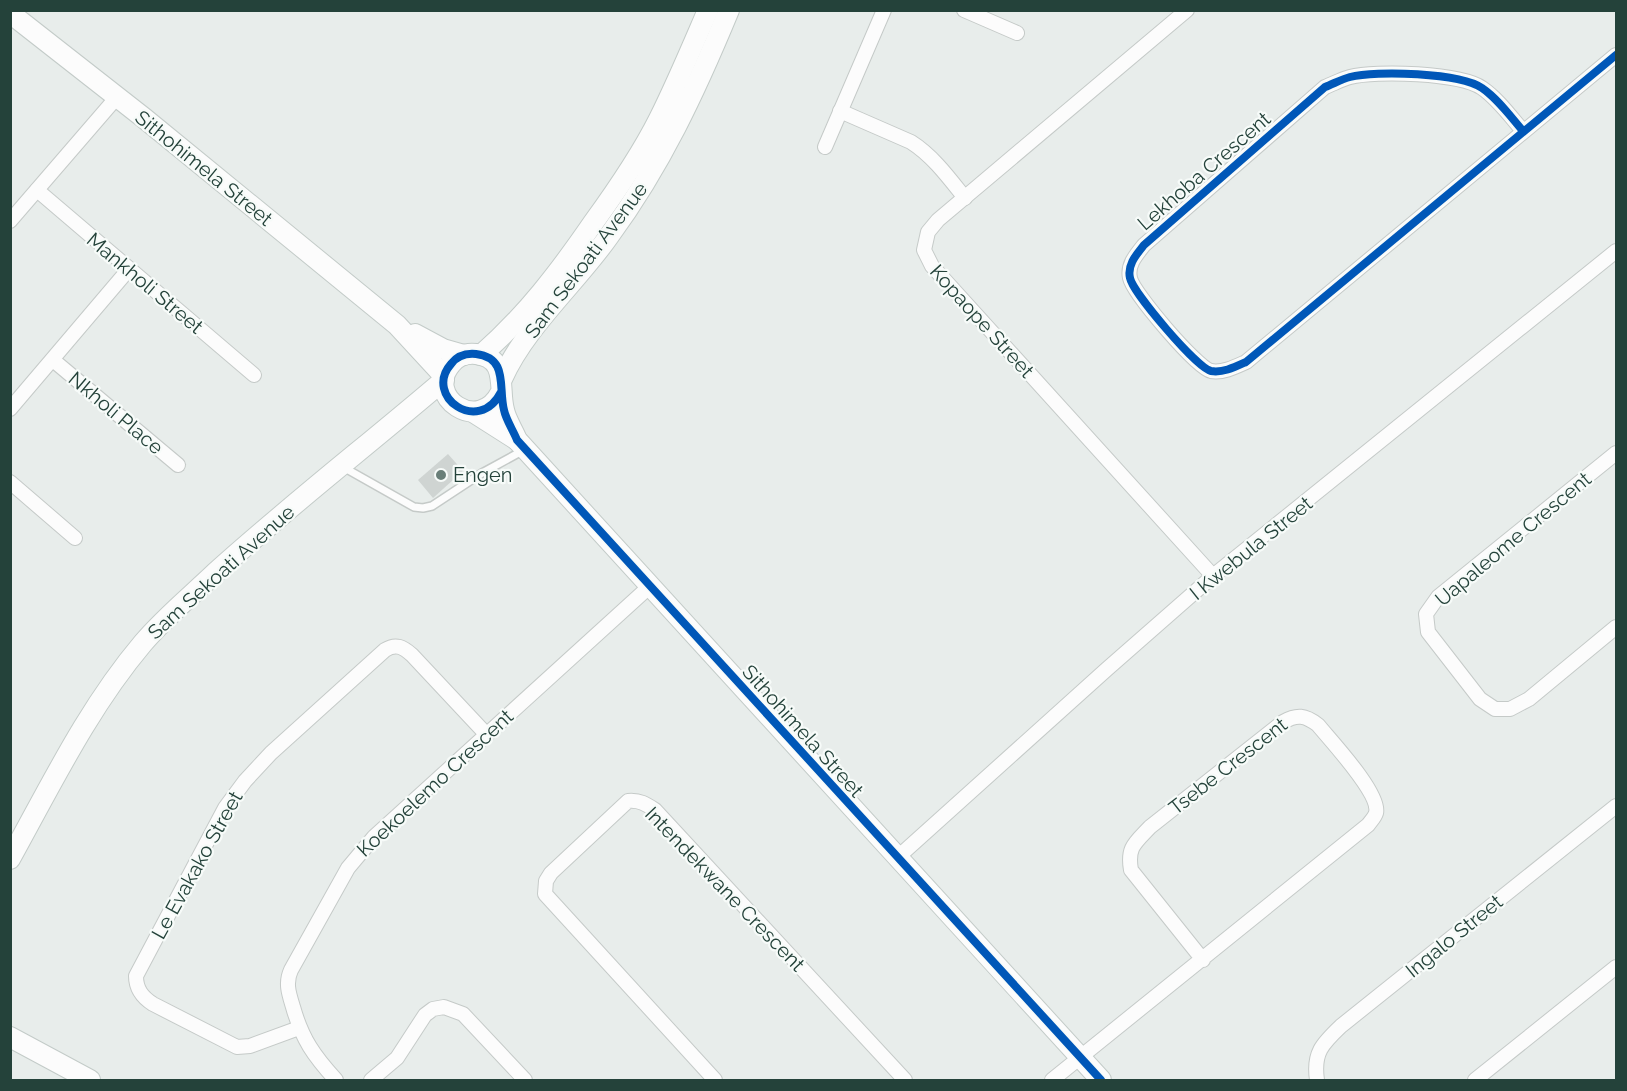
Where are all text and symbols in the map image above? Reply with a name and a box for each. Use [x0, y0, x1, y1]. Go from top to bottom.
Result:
street label: Sithohimela Street [130, 105, 278, 231]
street label: Lekhoba Crescent [1133, 107, 1276, 235]
street label: Sam Sekoati Avenue [520, 177, 653, 343]
street label: Mankholi Street [82, 227, 208, 339]
street label: Kopaope Street [925, 259, 1039, 383]
street label: Nkholi Place [64, 367, 168, 460]
place label: Engen [453, 463, 513, 487]
street label: Uapaleome Crescent [1430, 467, 1596, 611]
marker: Engen [434, 468, 448, 482]
street label: I Kwebula Street [1185, 491, 1317, 605]
street label: Sam Sekoati Avenue [143, 500, 299, 644]
street label: Sithohimela Street [737, 660, 869, 802]
street label: Koekoelemo Crescent [352, 704, 518, 862]
street label: Tsebe Crescent [1164, 712, 1292, 820]
street label: Le Evakako Street [146, 787, 248, 943]
street label: Intendekwane Crescent [640, 802, 810, 976]
street label: Ingalo Street [1401, 889, 1508, 982]

